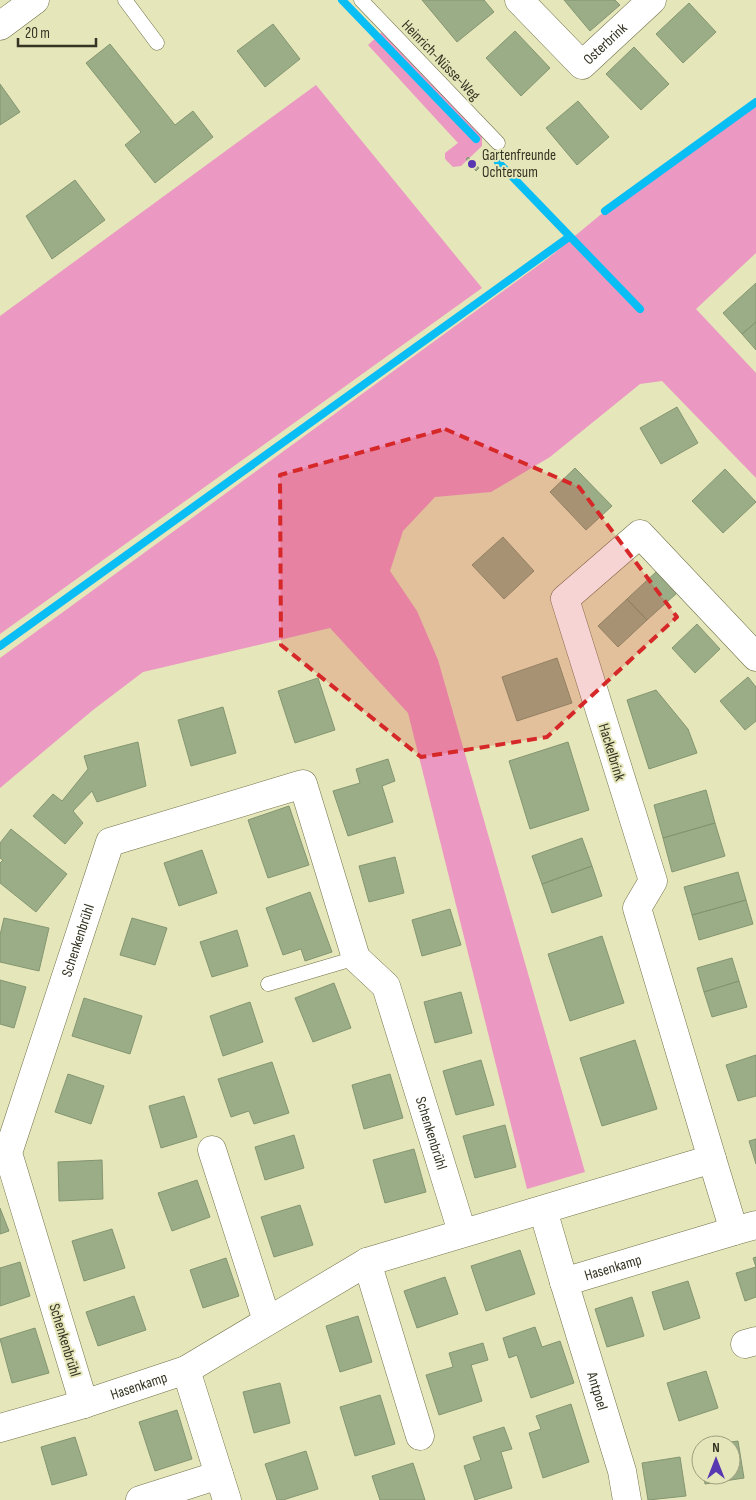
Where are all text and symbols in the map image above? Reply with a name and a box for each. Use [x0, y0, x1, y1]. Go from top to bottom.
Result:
scale bar [18, 15, 95, 47]
street label: Heinrich-Nüsse-Weg [397, 16, 484, 105]
street label: Osterbrink [579, 19, 632, 69]
text: 20 m [25, 24, 50, 43]
place label: Gartenfreunde Ochtersum [482, 146, 556, 182]
marker: Gartenfreunde Ochtersum [466, 158, 478, 170]
street label: Hackelbrink [594, 721, 629, 783]
street label: Schenkenbrühl [57, 902, 99, 979]
street label: Schenkenbrühl [411, 1094, 451, 1172]
street label: Hasenkamp [582, 1250, 644, 1285]
street label: Schenkenbrühl [44, 1301, 85, 1379]
street label: Hasenkamp [108, 1368, 170, 1405]
street label: Antpoel [582, 1369, 612, 1413]
north arrow [691, 1435, 741, 1485]
text: N [712, 1439, 720, 1456]

